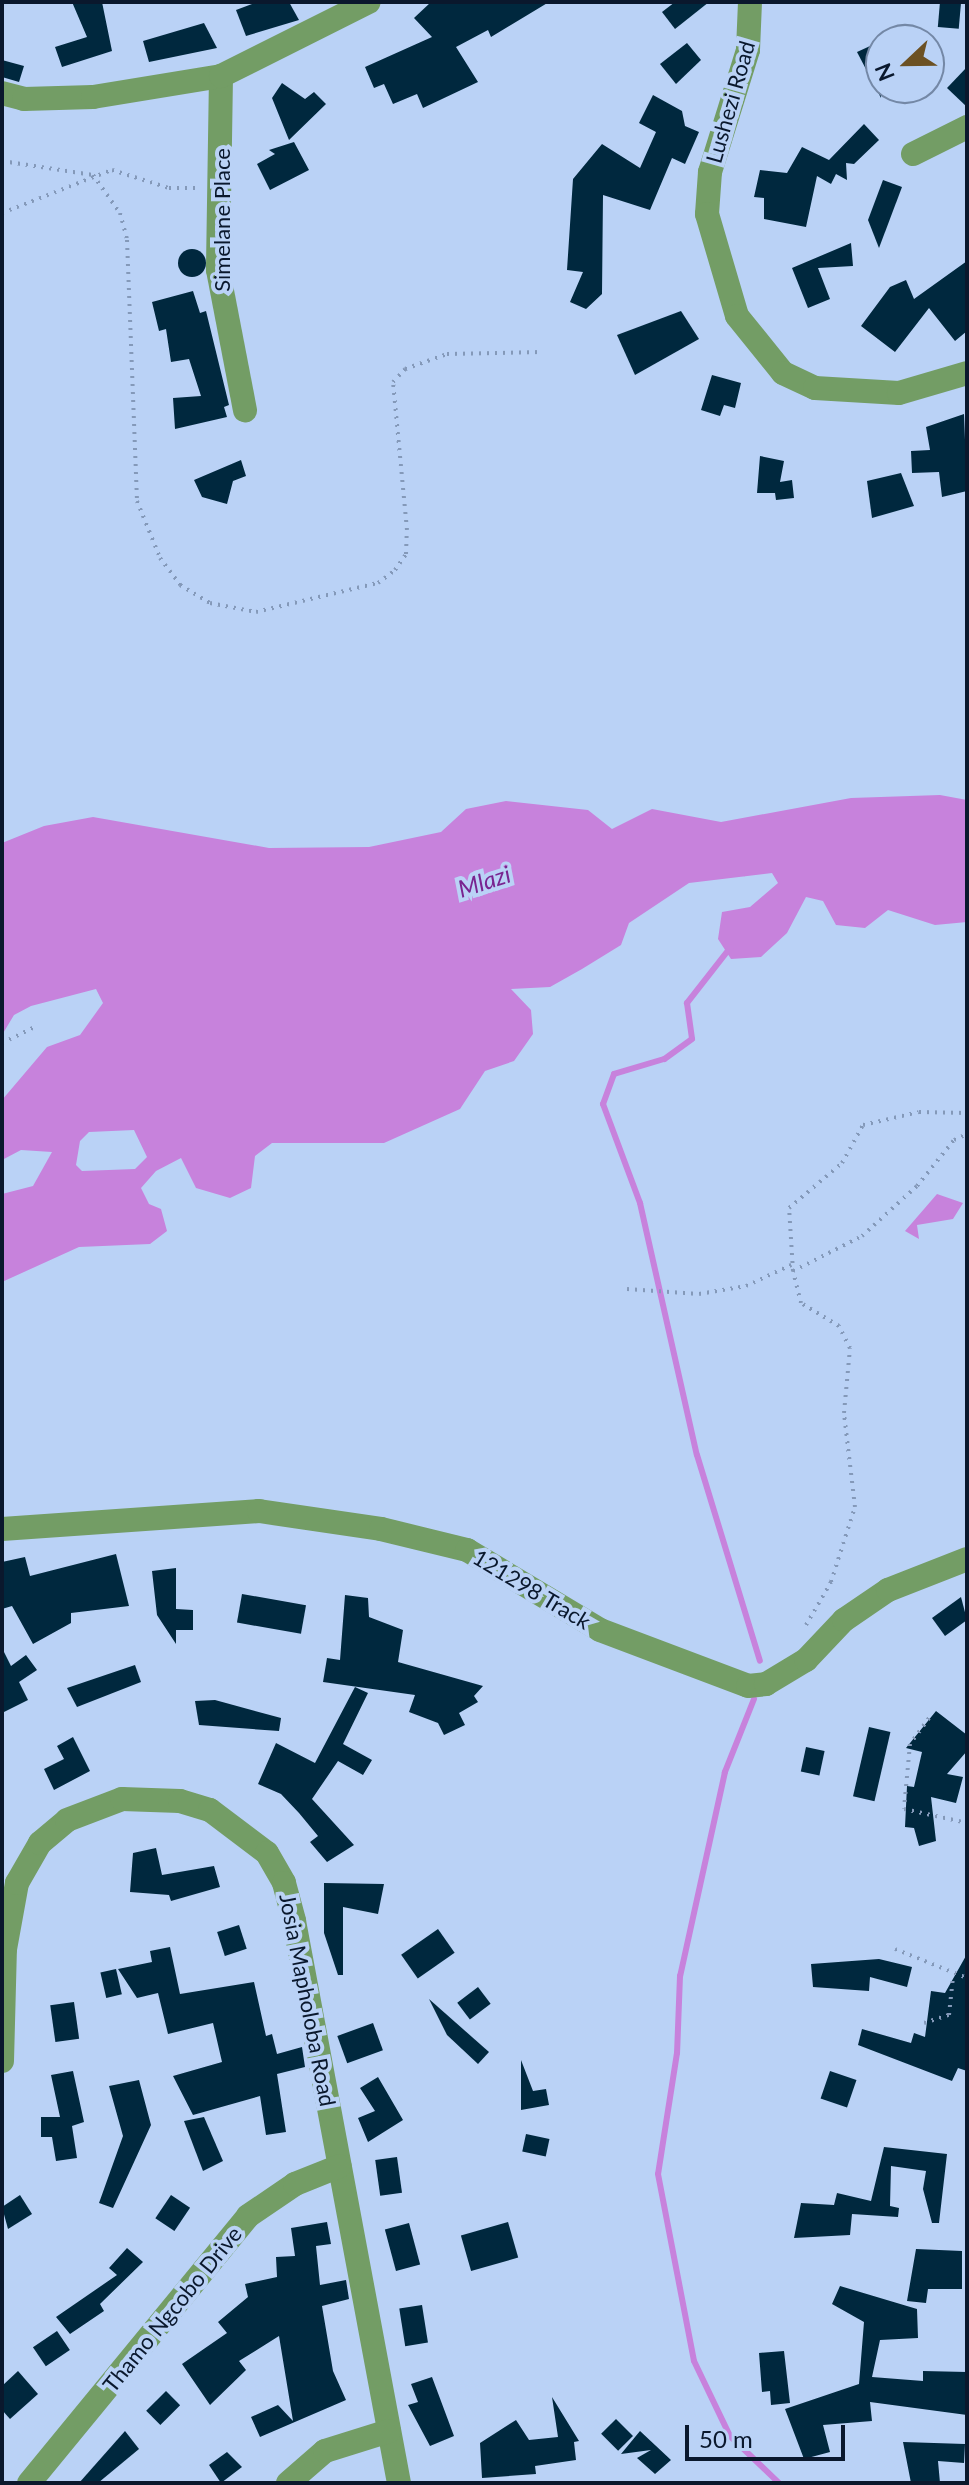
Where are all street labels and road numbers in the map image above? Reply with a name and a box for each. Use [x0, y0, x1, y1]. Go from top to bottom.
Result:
street label: Lushezi Road [700, 38, 760, 166]
street label: Simelane Place [209, 148, 235, 292]
street label: 121298 Track [468, 1543, 596, 1635]
street label: Josia Mapholoba Road [274, 1891, 342, 2109]
street label: Thamo Ngcobo Drive [97, 2221, 247, 2397]

